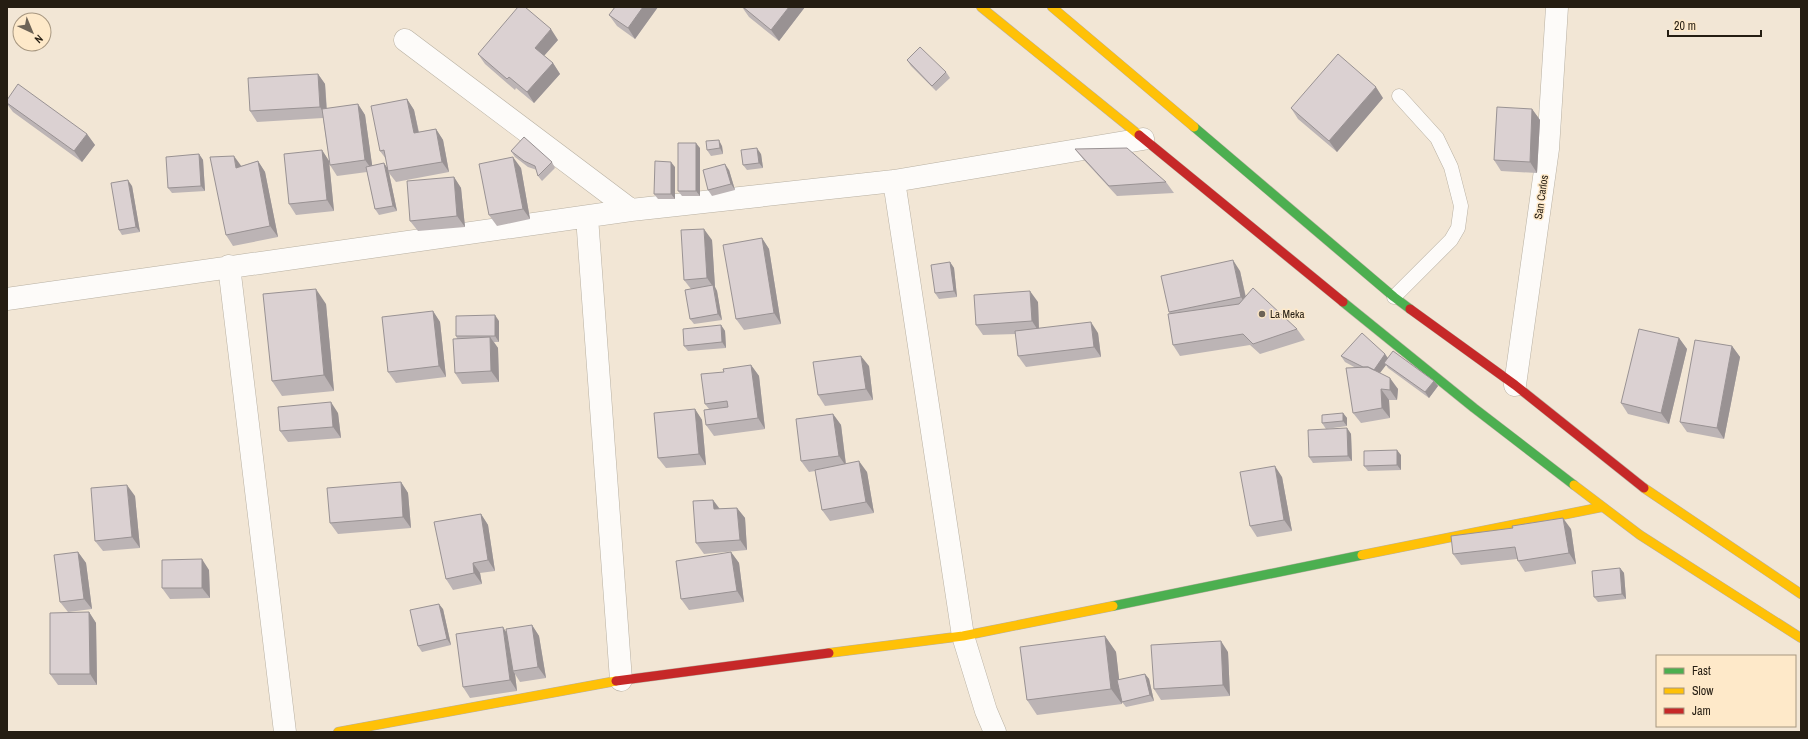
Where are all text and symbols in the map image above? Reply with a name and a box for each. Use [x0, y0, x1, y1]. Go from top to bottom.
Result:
north arrow [12, 12, 52, 52]
scale bar [1668, 12, 1761, 38]
text: 20 m [1674, 18, 1696, 34]
text: N [32, 32, 46, 46]
street label: San Carlos [1531, 173, 1551, 220]
place label: La Meka [1270, 307, 1305, 321]
marker: La Meka [1257, 309, 1267, 319]
legend [1656, 655, 1796, 727]
text: Fast [1692, 663, 1711, 679]
text: Slow [1692, 683, 1714, 699]
text: Jam [1692, 703, 1711, 719]

